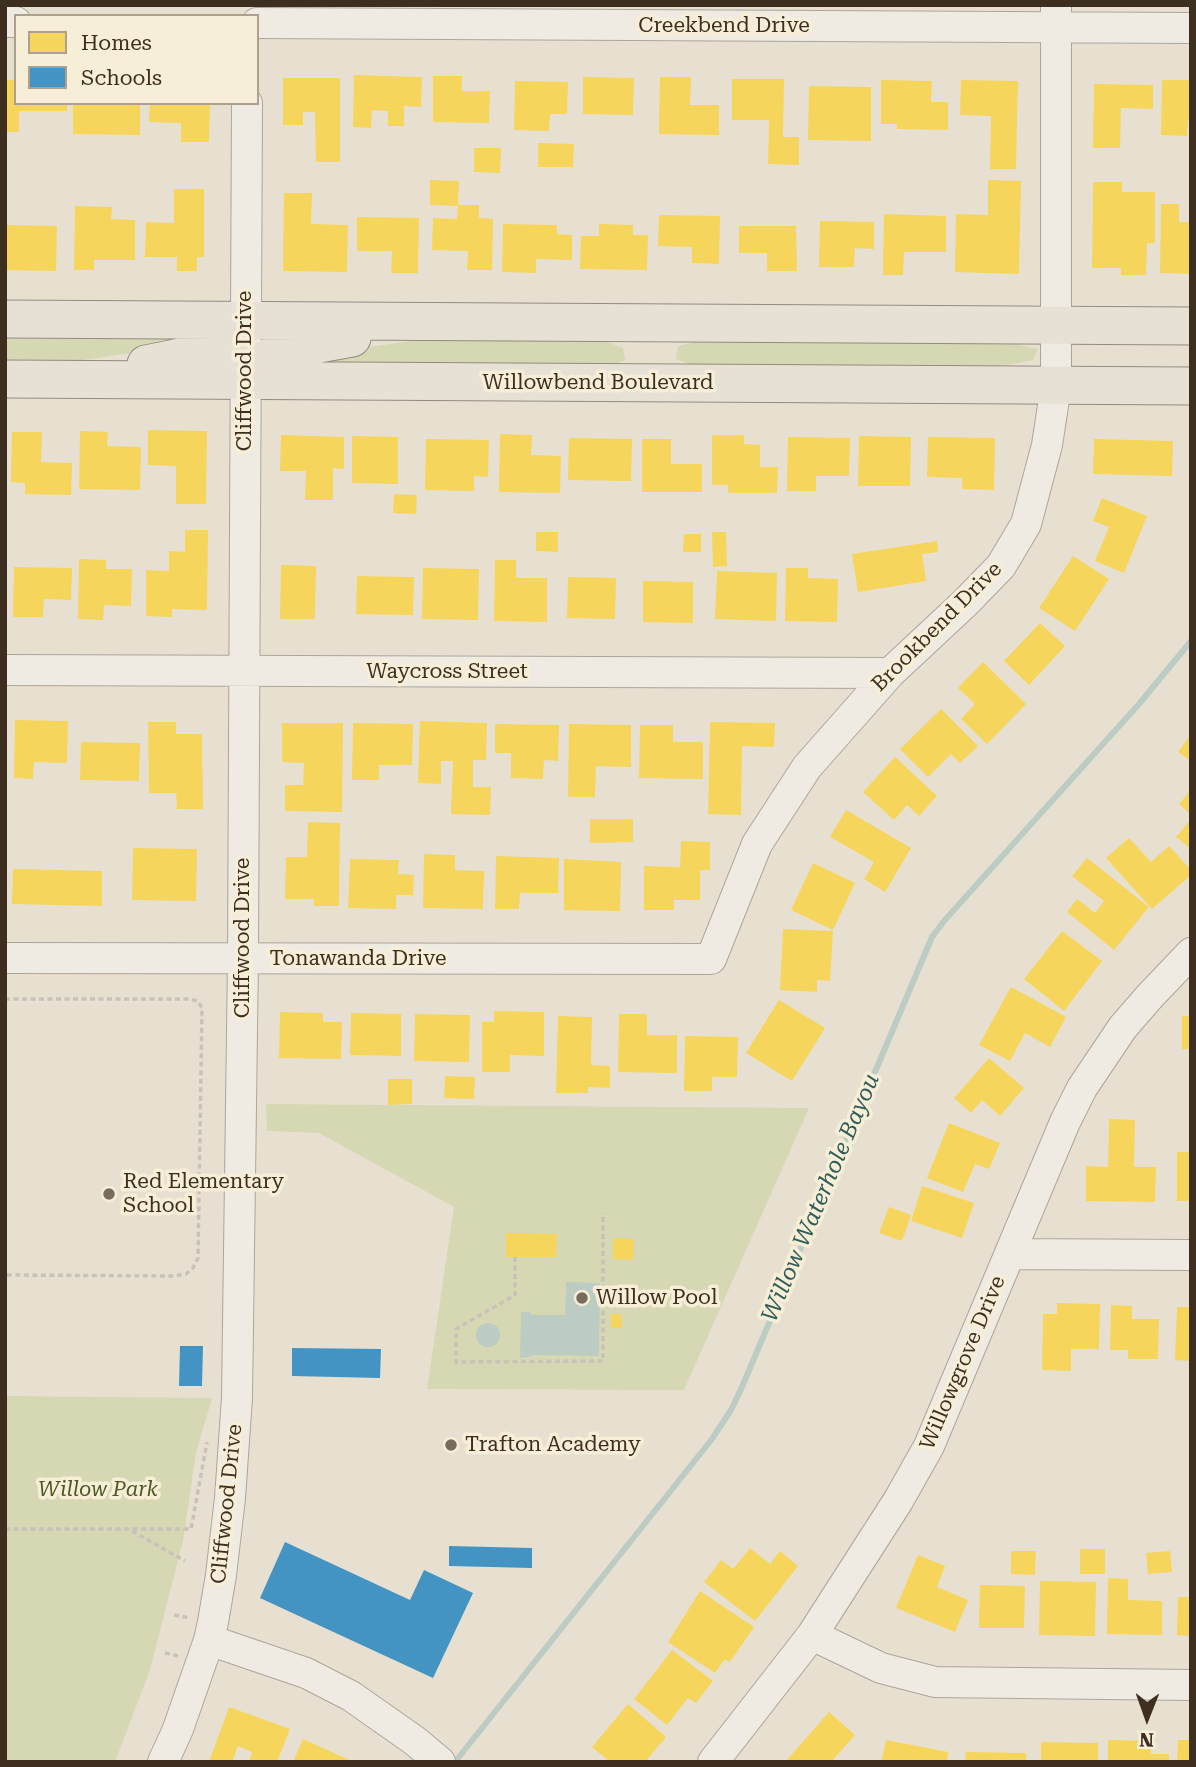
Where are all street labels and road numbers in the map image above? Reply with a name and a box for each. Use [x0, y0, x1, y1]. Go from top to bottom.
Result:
street label: Creekbend Drive [638, 13, 810, 39]
street label: Cliffwood Drive [232, 291, 258, 451]
street label: Willowbend Boulevard [482, 370, 714, 396]
street label: Brookbend Drive [867, 557, 1007, 697]
street label: Waycross Street [366, 659, 528, 685]
street label: Cliffwood Drive [230, 858, 256, 1018]
street label: Tonawanda Drive [269, 946, 447, 972]
street label: Willowgrove Drive [915, 1272, 1011, 1454]
street label: Cliffwood Drive [206, 1423, 248, 1585]

